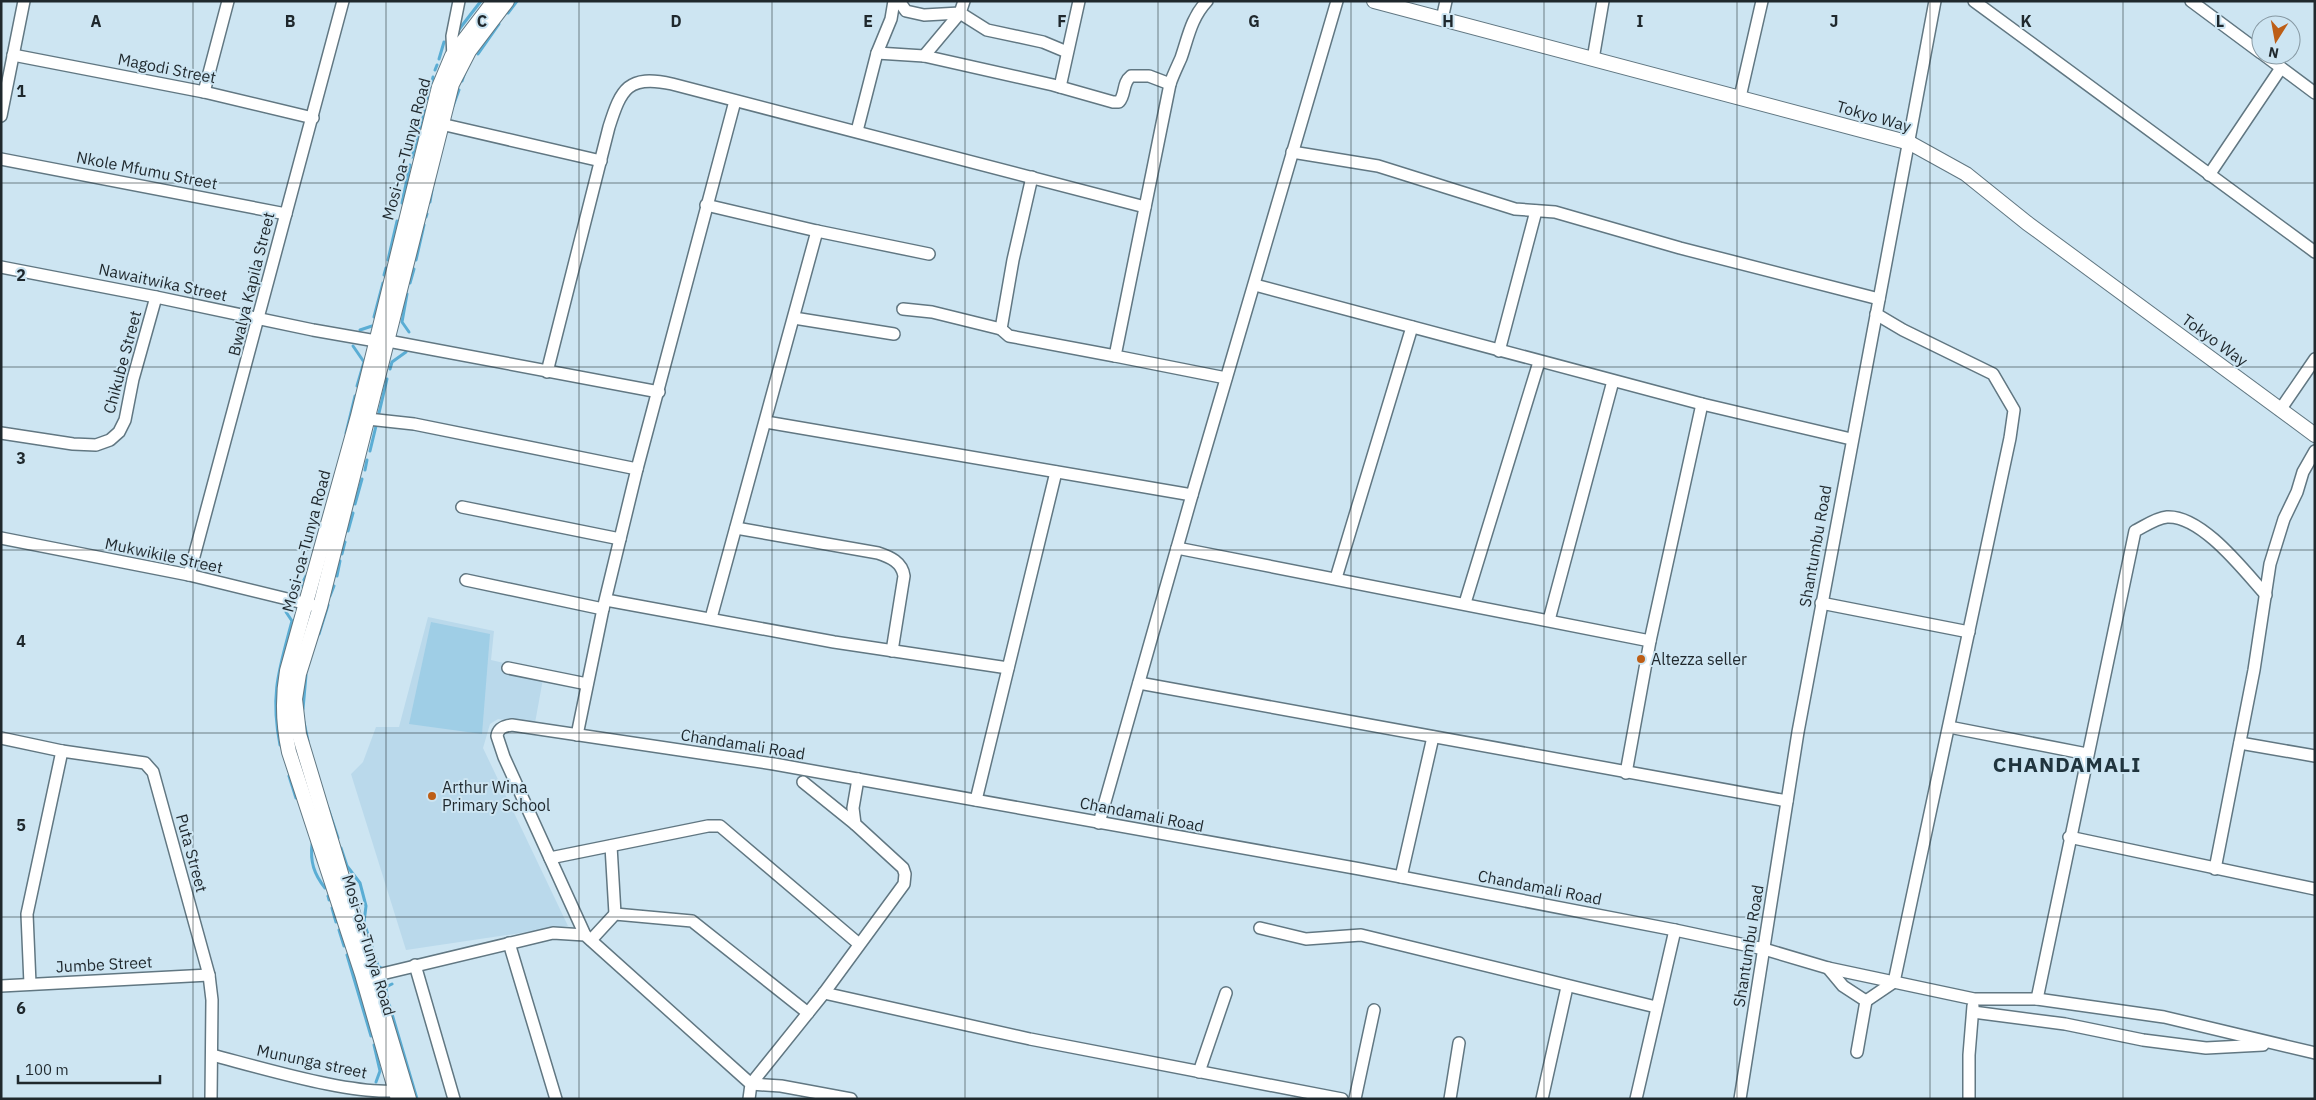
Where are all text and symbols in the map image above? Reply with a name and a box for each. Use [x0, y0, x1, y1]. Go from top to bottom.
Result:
text: A [91, 11, 102, 31]
text: B [285, 11, 296, 31]
text: C [477, 11, 487, 31]
text: D [670, 11, 682, 31]
text: E [863, 11, 873, 31]
text: F [1057, 11, 1067, 31]
text: G [1248, 11, 1260, 31]
text: H [1442, 11, 1454, 31]
text: I [1637, 11, 1644, 31]
text: J [1830, 11, 1838, 31]
text: K [2020, 11, 2032, 31]
text: L [2216, 11, 2224, 31]
north arrow [2251, 15, 2301, 65]
text: N [2267, 43, 2280, 63]
street label: Magodi Street [116, 49, 218, 87]
street label: Mosi-oa-Tunya Road [377, 76, 435, 222]
text: 1 [16, 81, 26, 101]
street label: Tokyo Way [1834, 96, 1914, 136]
street label: Nkole Mfumu Street [75, 147, 219, 193]
street label: Bwalya Kapila Street [223, 210, 279, 358]
street label: Nawaitwika Street [97, 259, 229, 305]
text: 2 [16, 265, 26, 285]
street label: Chikube Street [99, 308, 145, 416]
street label: Tokyo Way [2178, 309, 2252, 371]
text: 3 [16, 448, 26, 468]
street label: Mosi-oa-Tunya Road [277, 468, 335, 614]
street label: Shantumbu Road [1794, 483, 1836, 609]
street label: Mukwikile Street [103, 533, 225, 577]
text: 4 [16, 631, 26, 651]
place label: Altezza seller [1651, 649, 1747, 669]
marker: Altezza seller [1635, 653, 1647, 665]
street label: Chandamali Road [679, 724, 807, 764]
district label: CHANDAMALI [1993, 750, 2141, 778]
place label: Arthur Wina Primary School [442, 777, 550, 815]
marker: Arthur Wina Primary School [426, 790, 438, 802]
street label: Chandamali Road [1078, 792, 1206, 836]
street label: Puta Street [172, 811, 212, 895]
text: 5 [16, 815, 26, 835]
street label: Chandamali Road [1476, 865, 1604, 909]
street label: Mosi-oa-Tunya Road [338, 872, 400, 1018]
street label: Shantumbu Road [1728, 883, 1768, 1009]
street label: Jumbe Street [55, 951, 153, 977]
text: 6 [16, 998, 26, 1018]
street label: Mununga street [255, 1040, 369, 1082]
scale bar [18, 1052, 160, 1084]
text: 100 m [25, 1060, 69, 1079]

